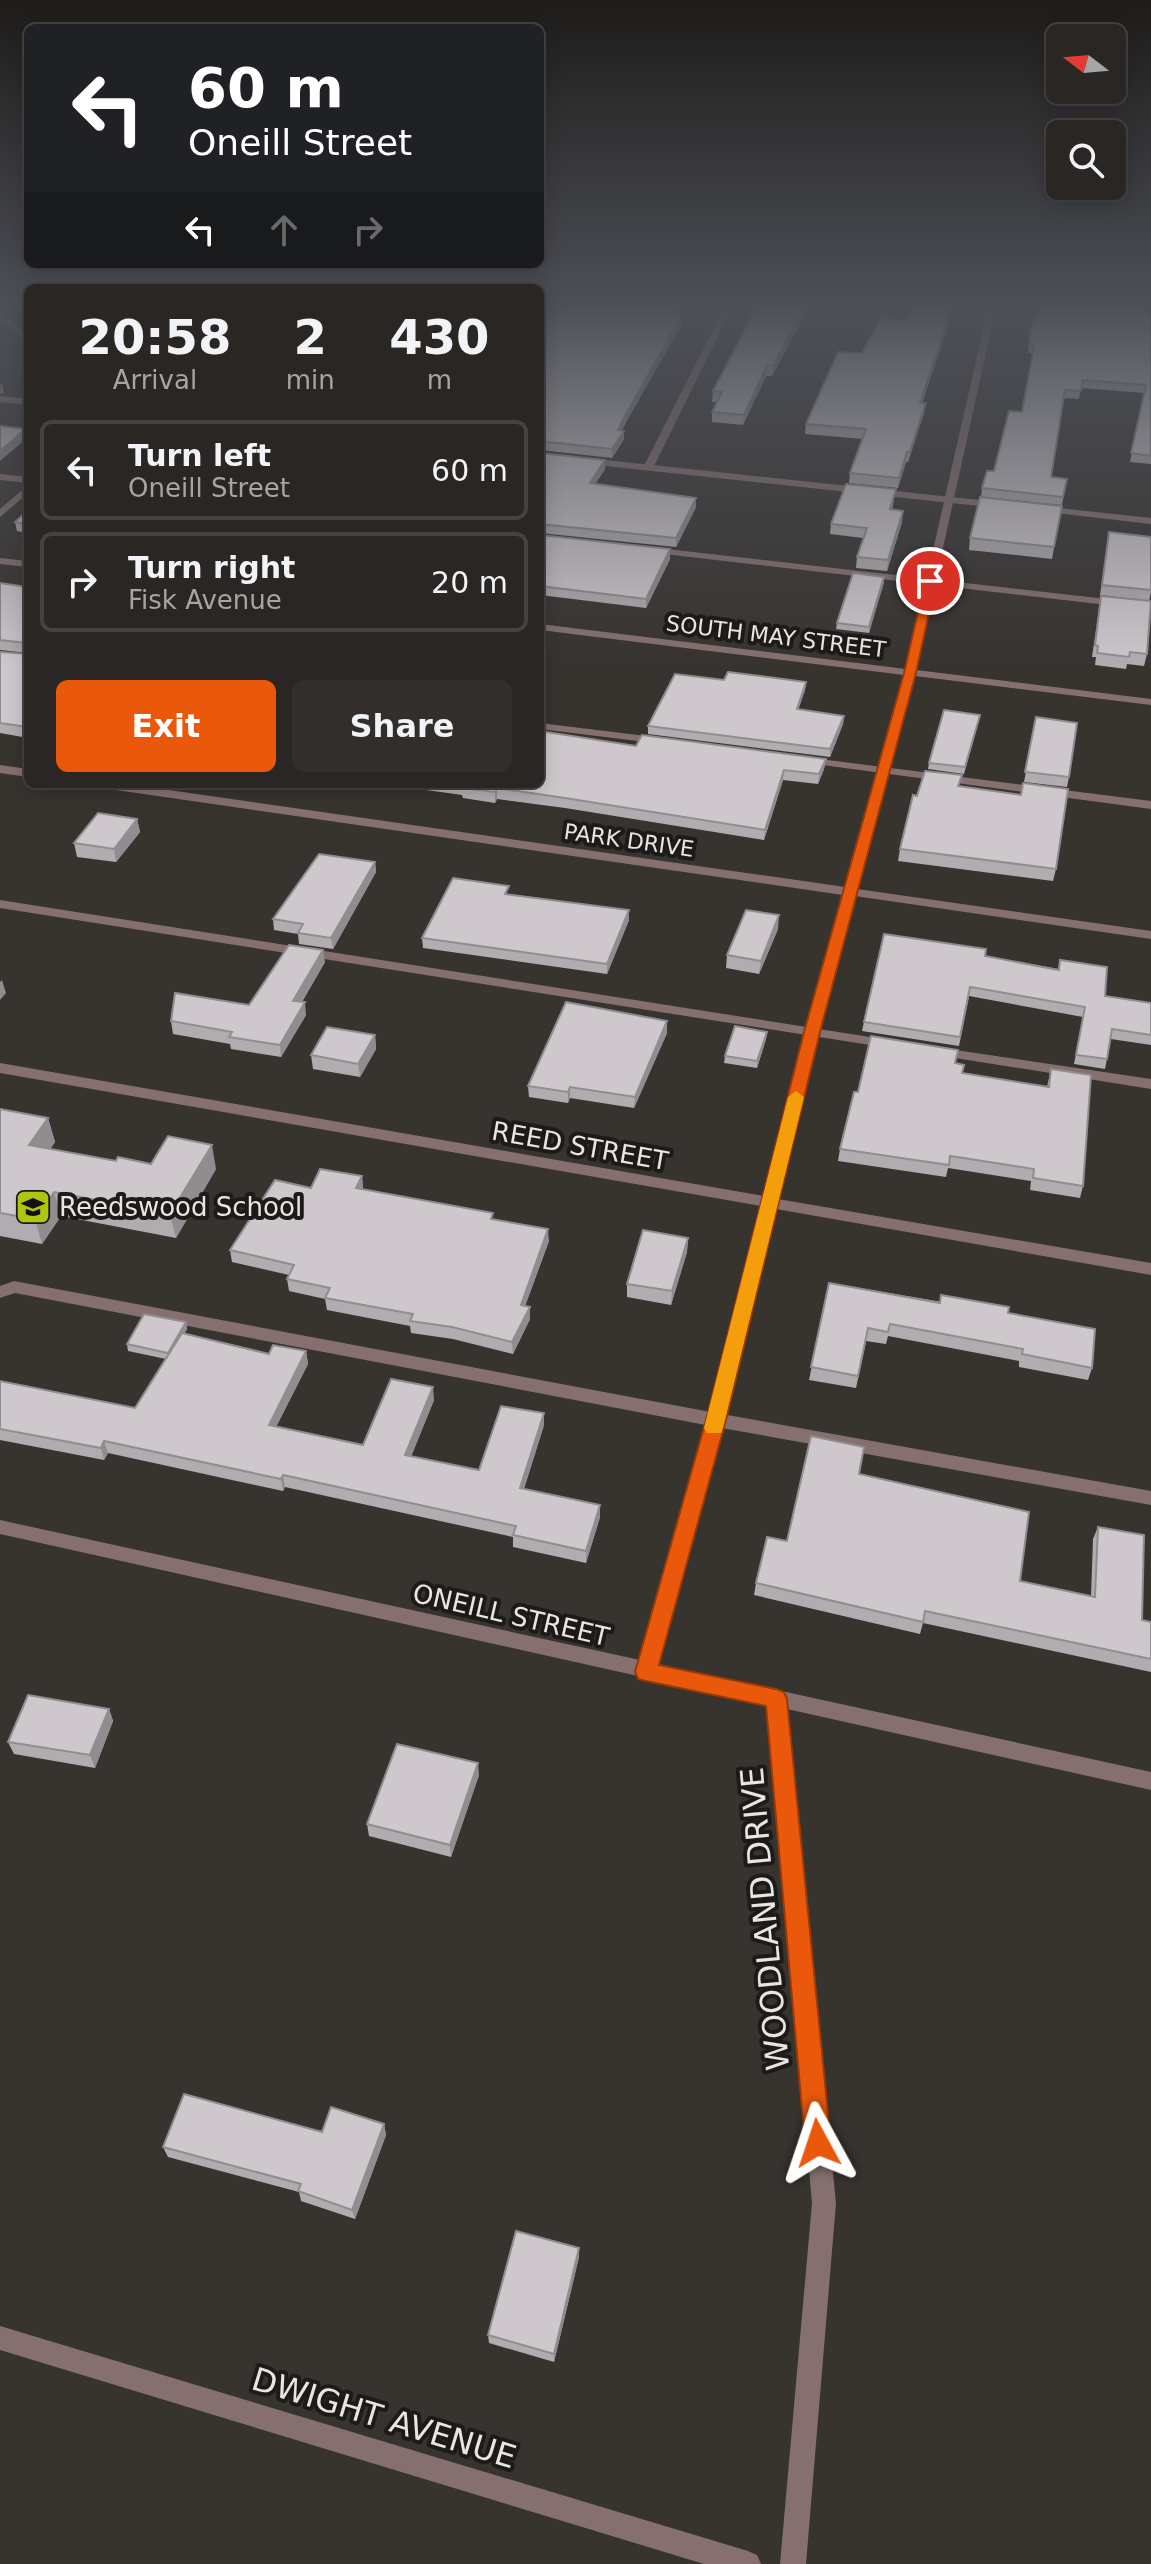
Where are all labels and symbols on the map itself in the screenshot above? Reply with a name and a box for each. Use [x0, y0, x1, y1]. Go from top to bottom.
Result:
north arrow [1046, 24, 1126, 104]
pin [896, 547, 964, 615]
street label: SOUTH MAY STREET [665, 611, 888, 662]
street label: PARK DRIVE [562, 819, 696, 862]
street label: REED STREET [490, 1116, 671, 1176]
school or university icon: Reedswood School [14, 1188, 52, 1226]
place label: Reedswood School [59, 1192, 302, 1222]
street label: ONEILL STREET [410, 1578, 612, 1652]
street label: WOODLAND DRIVE [733, 1766, 797, 2072]
position arrow [776, 2101, 860, 2185]
street label: DWIGHT AVENUE [248, 2360, 520, 2476]

